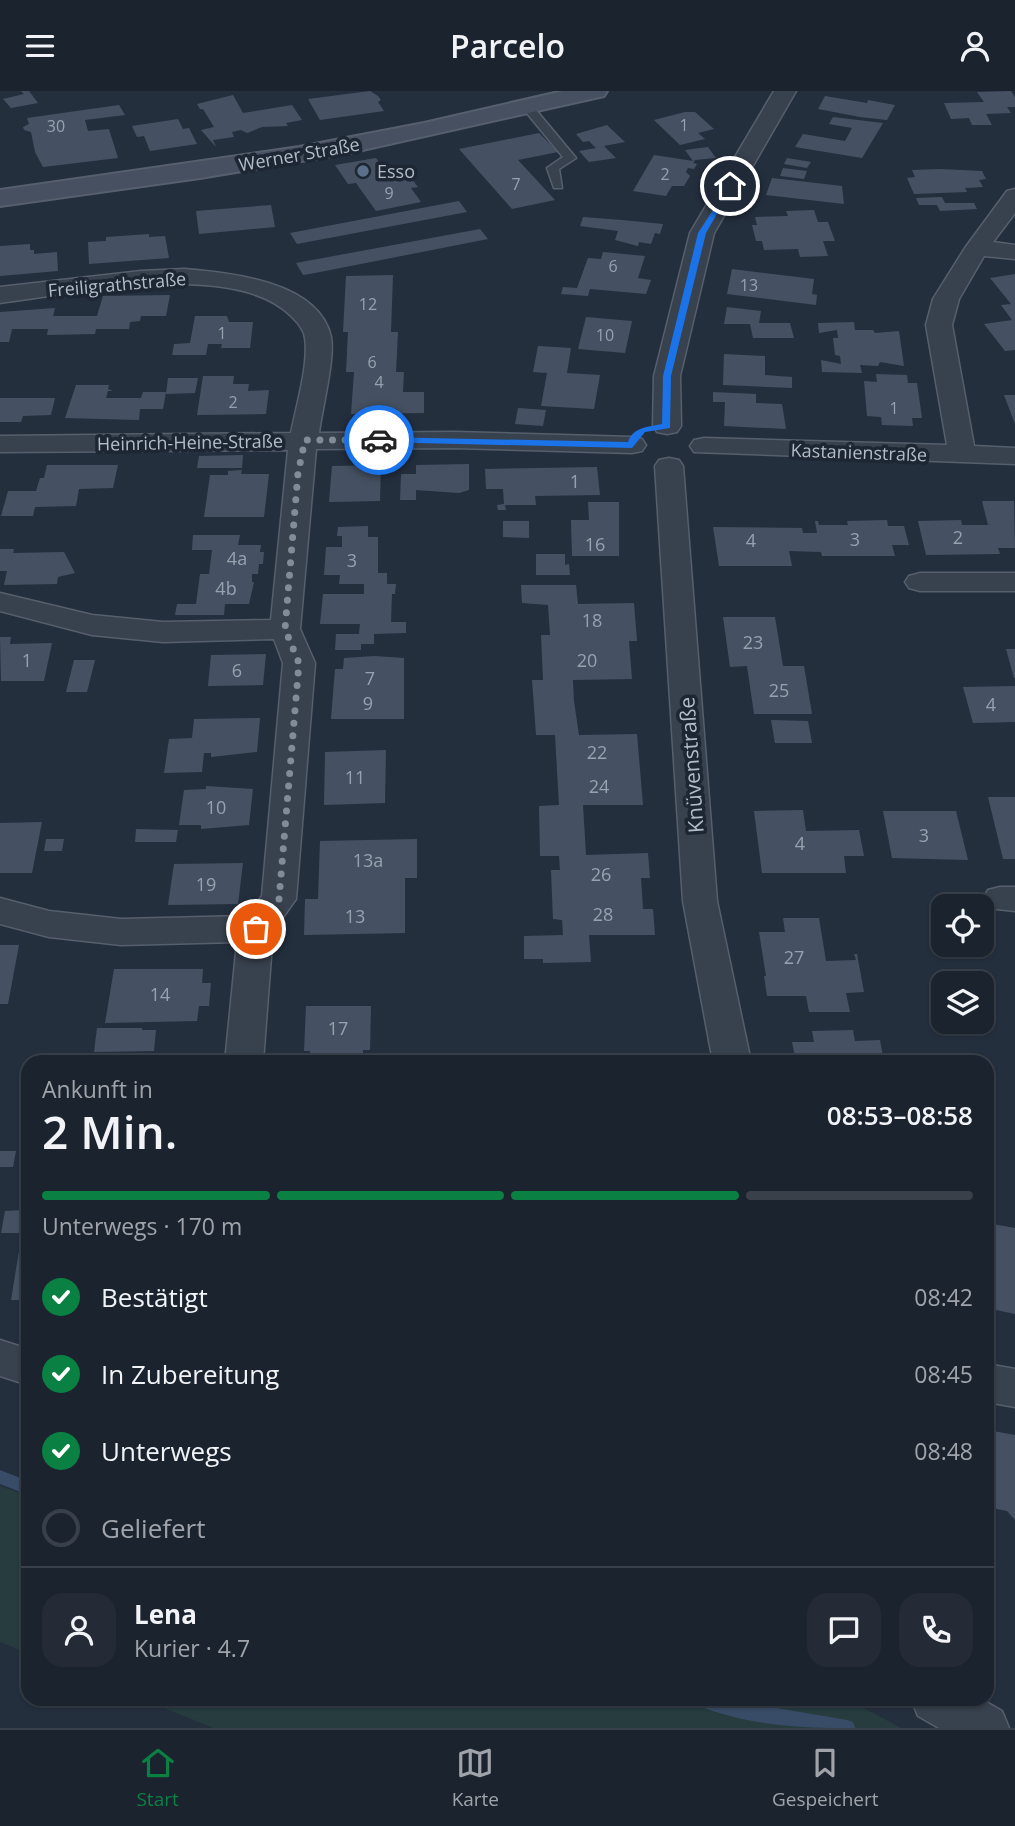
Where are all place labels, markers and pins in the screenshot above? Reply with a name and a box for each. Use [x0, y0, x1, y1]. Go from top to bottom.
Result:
pin [700, 156, 760, 216]
place label: Esso [377, 159, 415, 183]
marker: Esso [355, 163, 371, 179]
pin [226, 899, 286, 959]

